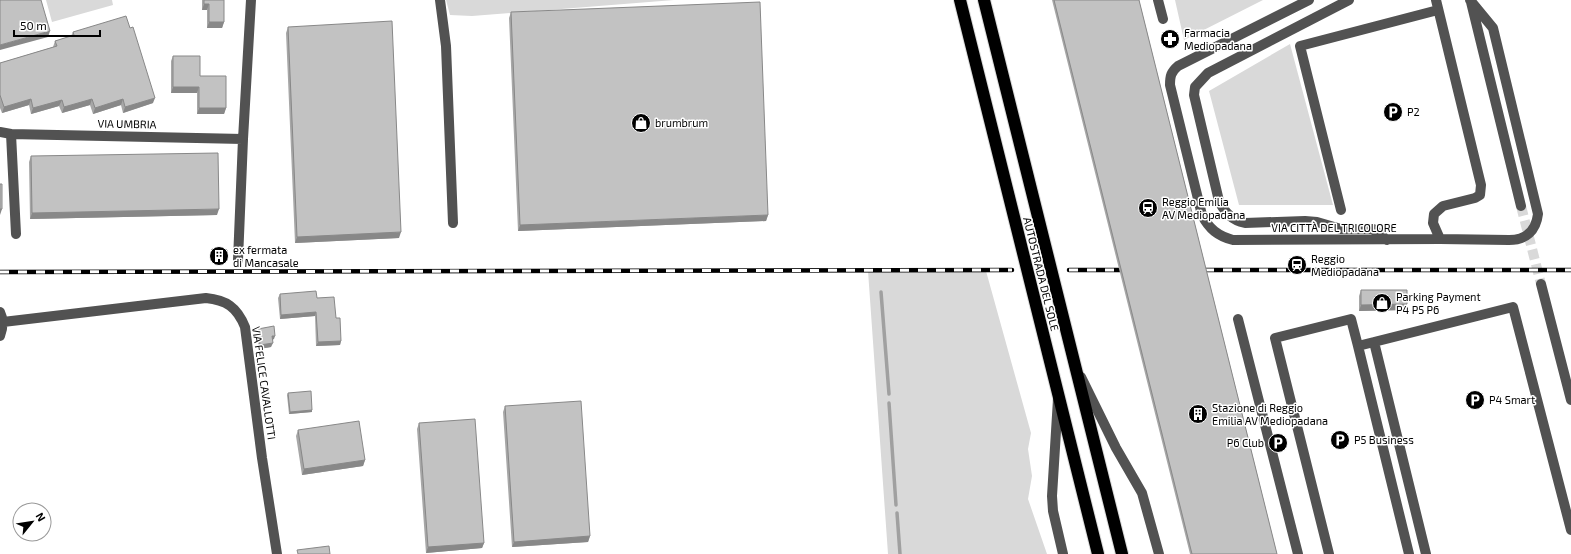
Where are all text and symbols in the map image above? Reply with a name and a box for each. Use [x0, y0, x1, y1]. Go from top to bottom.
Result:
scale bar [14, 12, 100, 38]
text: 50 m [20, 18, 47, 32]
place label: Farmacia Mediopadana [1184, 26, 1252, 52]
pharmacy icon: Farmacia Mediopadana [1159, 28, 1181, 50]
parking icon: P2 [1382, 101, 1404, 123]
place label: P2 [1407, 105, 1420, 118]
shop icon: brumbrum [630, 112, 652, 134]
street label: VIA UMBRIA [97, 116, 157, 131]
place label: brumbrum [655, 116, 708, 129]
place label: Reggio Emilia AV Mediopadana [1162, 195, 1245, 221]
station icon: Reggio Emilia AV Mediopadana [1137, 197, 1159, 219]
street label: AUTOSTRADA DEL SOLE [1021, 216, 1062, 332]
street label: VIA CITTÀ DEL TRICOLORE [1271, 221, 1397, 234]
place label: ex fermata di Mancasale [233, 243, 299, 269]
building icon: ex fermata di Mancasale [208, 245, 230, 267]
place label: Reggio Mediopadana [1311, 252, 1379, 278]
station icon: Reggio Mediopadana [1286, 254, 1308, 276]
place label: Parking Payment P4 P5 P6 [1396, 290, 1481, 316]
shop icon: Parking Payment P4 P5 P6 [1371, 292, 1393, 314]
street label: VIA FELICE CAVALLOTTI [250, 326, 279, 440]
parking icon: P4 Smart [1464, 389, 1486, 411]
place label: P4 Smart [1489, 393, 1535, 406]
place label: Stazione di Reggio Emilia AV Mediopadana [1212, 401, 1328, 427]
building icon: Stazione di Reggio Emilia AV Mediopadana [1187, 403, 1209, 425]
parking icon: P5 Business [1329, 429, 1351, 451]
parking icon: P6 Club [1267, 432, 1289, 454]
place label: P5 Business [1354, 433, 1414, 446]
place label: P6 Club [1227, 436, 1264, 449]
north arrow [12, 502, 52, 542]
text: N [33, 510, 49, 523]

